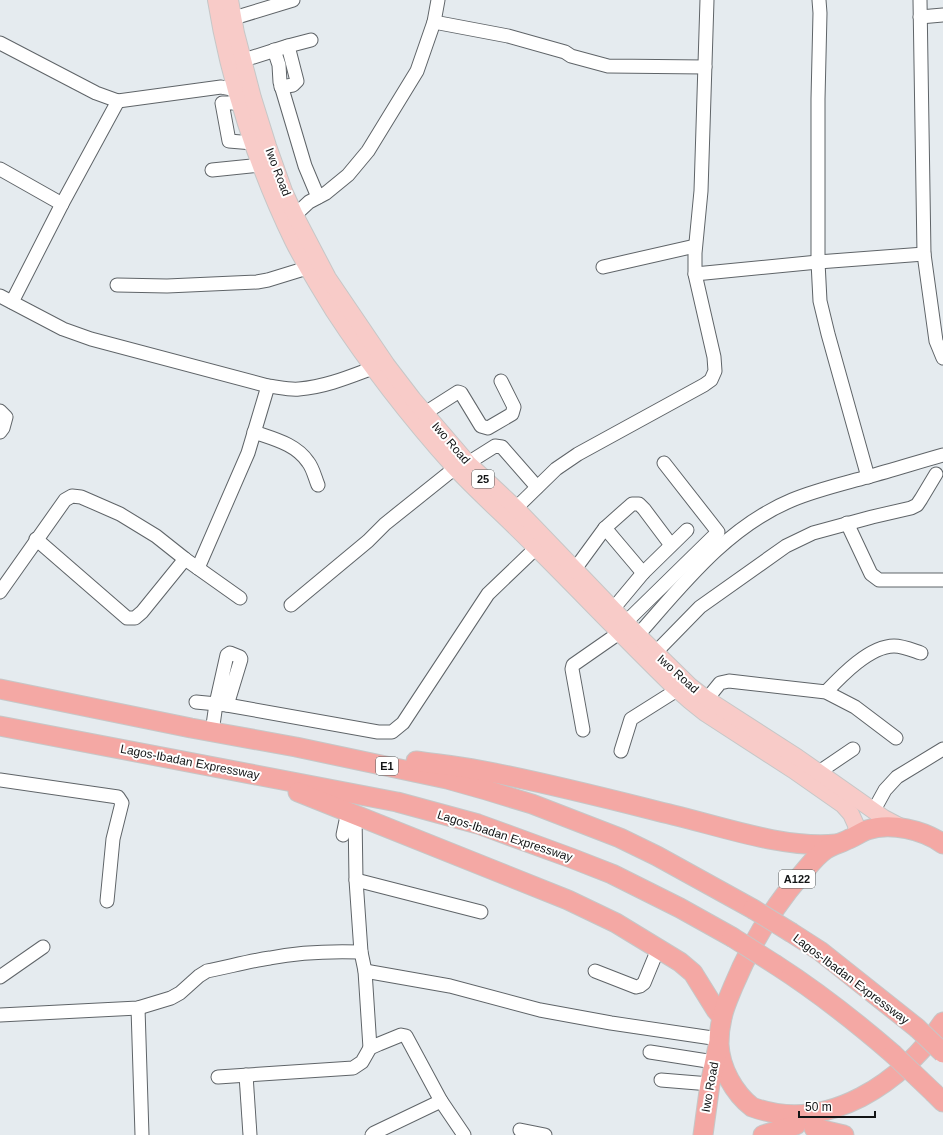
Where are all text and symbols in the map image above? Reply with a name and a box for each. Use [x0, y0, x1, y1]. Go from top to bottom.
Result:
street label: Iwo Road [262, 146, 294, 198]
street label: Iwo Road [429, 419, 473, 467]
road number: 25 [472, 470, 494, 488]
street label: Iwo Road [654, 652, 702, 696]
street label: Lagos-Ibadan Expressway [119, 742, 261, 782]
road number: E1 [376, 757, 398, 775]
street label: Lagos-Ibadan Expressway [436, 807, 574, 865]
road number: A122 [779, 870, 815, 888]
street label: Lagos-Ibadan Expressway [790, 931, 912, 1027]
street label: Iwo Road [699, 1061, 721, 1113]
scale bar [799, 1093, 875, 1119]
text: 50 m [805, 1100, 832, 1114]

